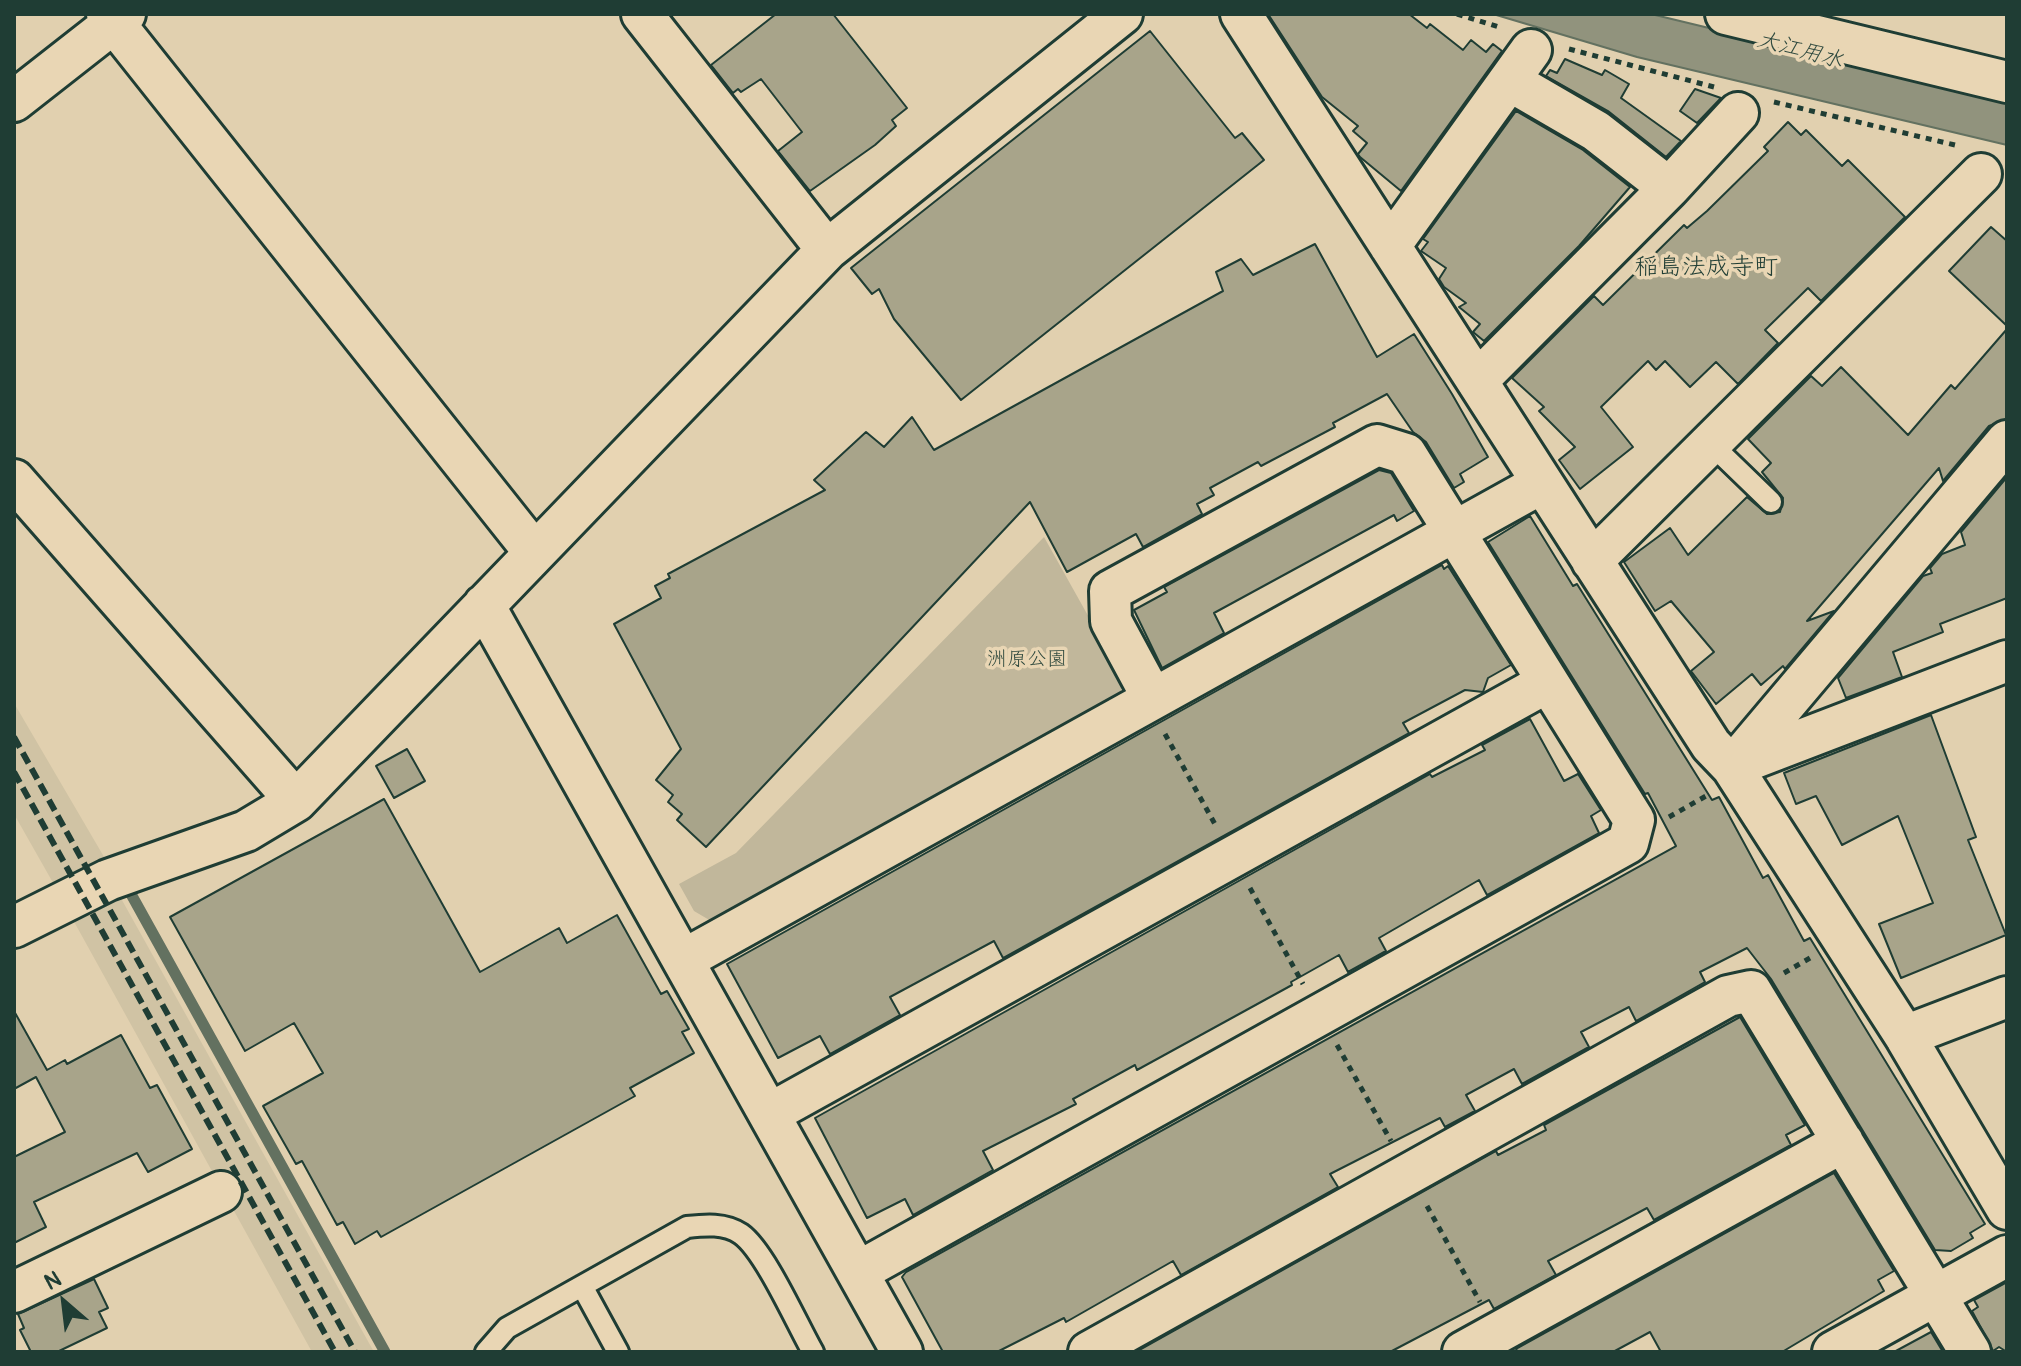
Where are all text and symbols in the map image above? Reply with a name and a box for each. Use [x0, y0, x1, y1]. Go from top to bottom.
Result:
water label: 大江用水 [1754, 27, 1846, 75]
district label: 稲島法成寺町 [1634, 254, 1778, 282]
park label: 洲原公園 [987, 648, 1067, 672]
north arrow [24, 1262, 104, 1342]
text: N [40, 1265, 66, 1297]

